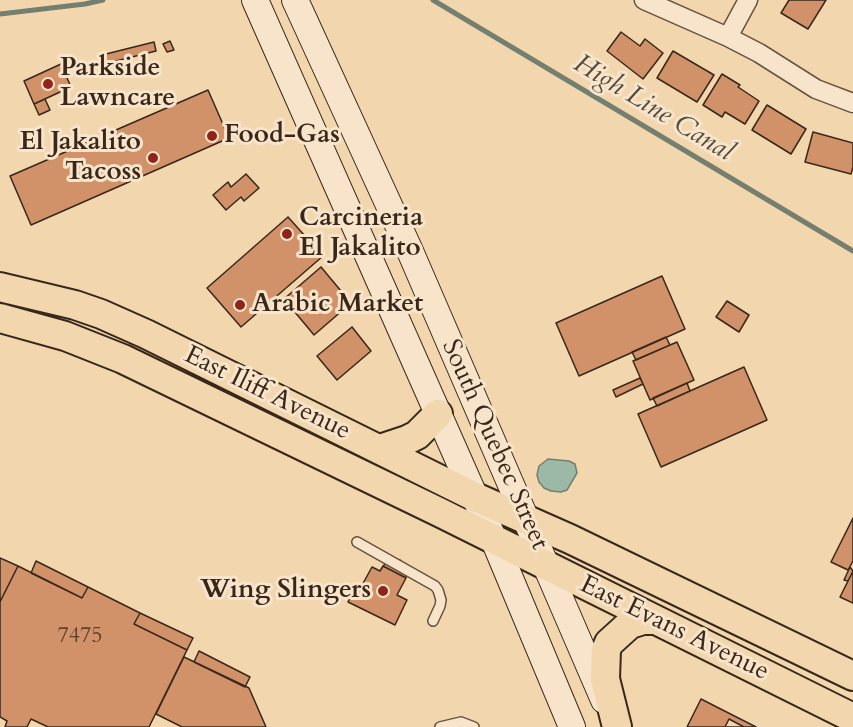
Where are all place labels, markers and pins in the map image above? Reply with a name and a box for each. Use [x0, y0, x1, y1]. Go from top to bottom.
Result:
place label: Parkside Lawncare [60, 53, 175, 114]
marker: Parkside Lawncare [41, 77, 55, 91]
place label: Food-Gas [224, 120, 340, 152]
place label: El Jakalito Tacoss [19, 127, 141, 188]
marker: Food-Gas [205, 129, 219, 143]
marker: El Jakalito Tacoss [146, 151, 160, 165]
place label: Carcineria El Jakalito [299, 203, 423, 264]
marker: Carcineria El Jakalito [280, 227, 294, 241]
place label: Arabic Market [252, 289, 423, 321]
marker: Arabic Market [233, 298, 247, 312]
place label: Wing Slingers [200, 575, 371, 607]
marker: Wing Slingers [376, 584, 390, 598]

